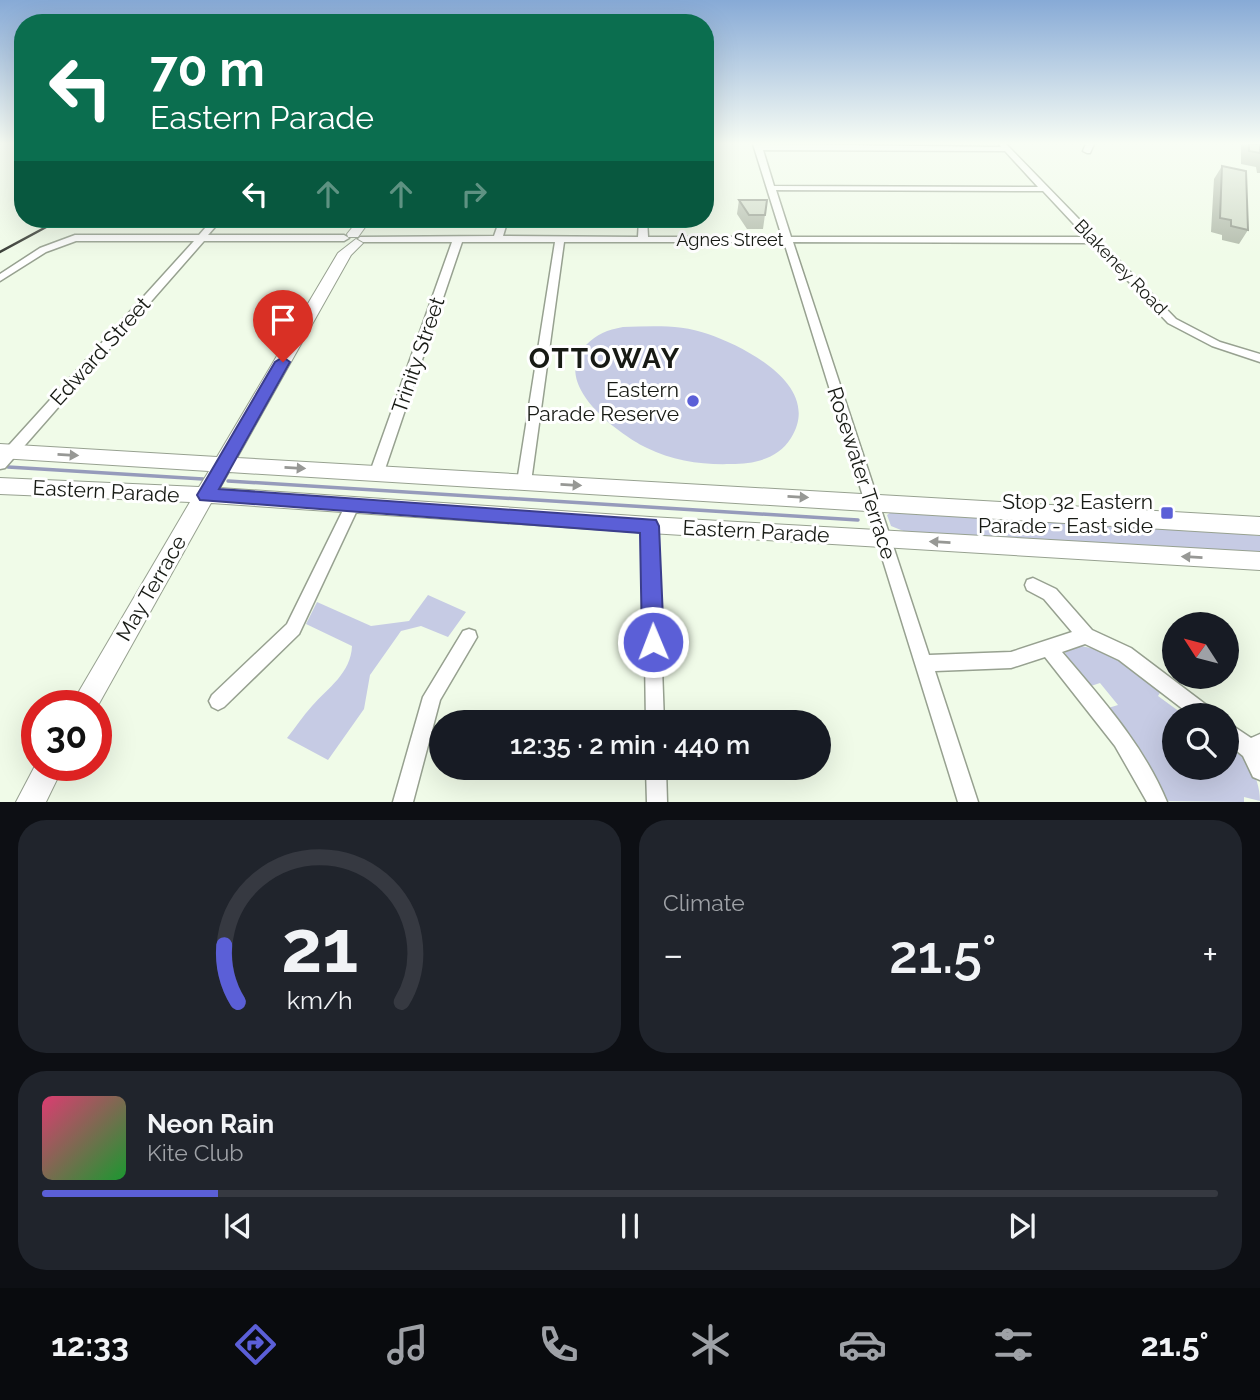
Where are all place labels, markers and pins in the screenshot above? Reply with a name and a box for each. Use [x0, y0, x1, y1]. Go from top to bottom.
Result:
pin [253, 290, 313, 362]
place label: Eastern Parade Reserve [526, 377, 679, 426]
marker: Eastern Parade Reserve [685, 393, 701, 409]
place label: Stop 32 Eastern Parade - East side [978, 489, 1153, 538]
marker: Stop 32 Eastern Parade - East side [1159, 505, 1175, 521]

